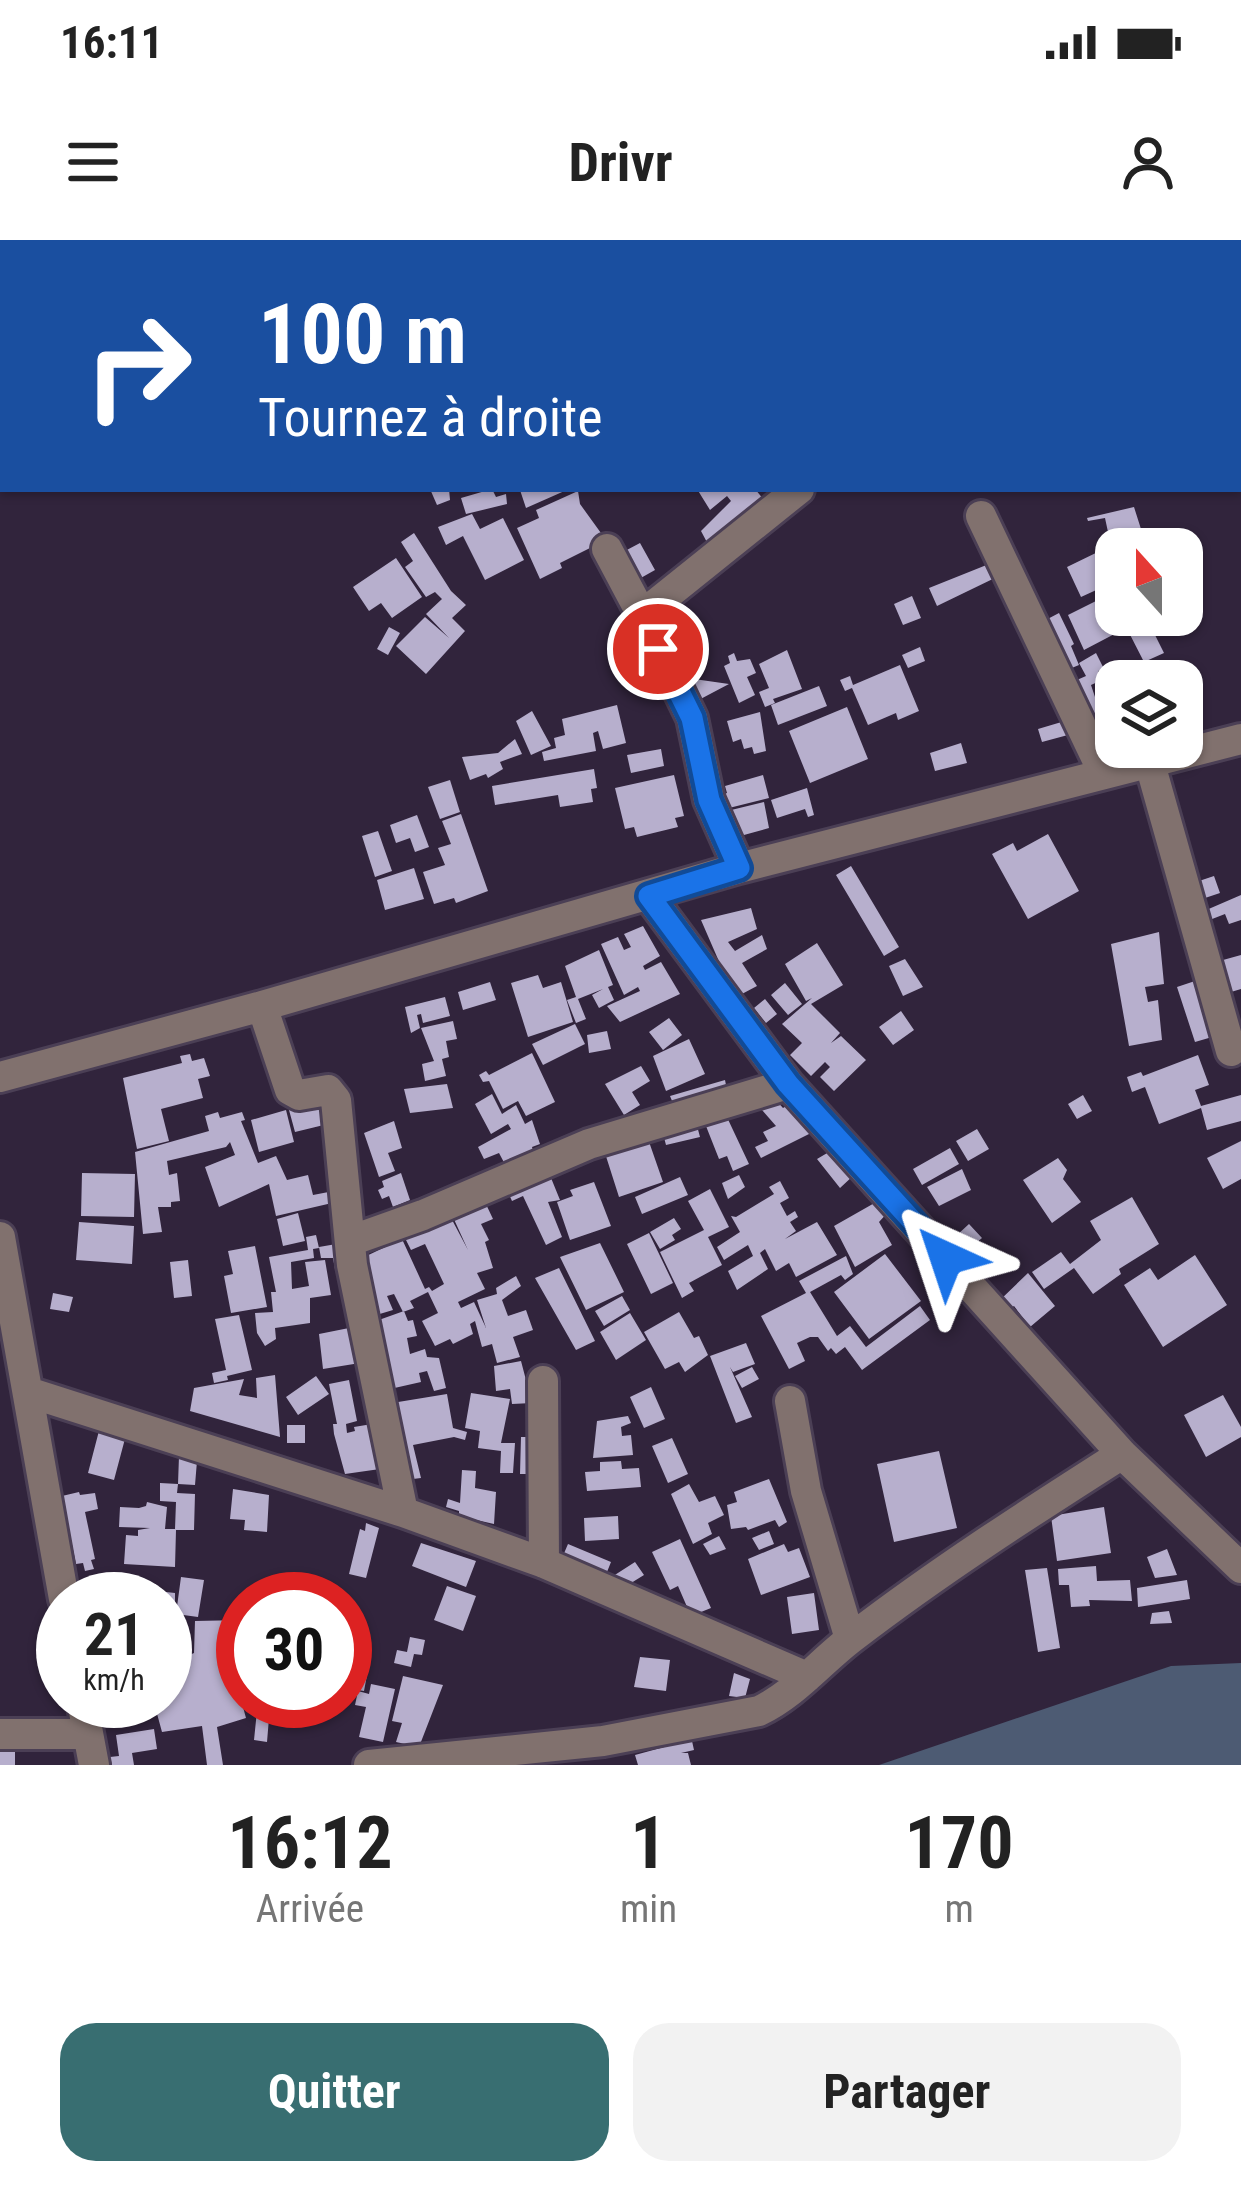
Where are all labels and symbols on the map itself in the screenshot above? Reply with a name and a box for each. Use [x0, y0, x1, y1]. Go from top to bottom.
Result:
north arrow [1095, 528, 1203, 636]
pin [607, 598, 709, 700]
position arrow [883, 1195, 1009, 1321]
speed limit sign: 30 [216, 1572, 372, 1728]

